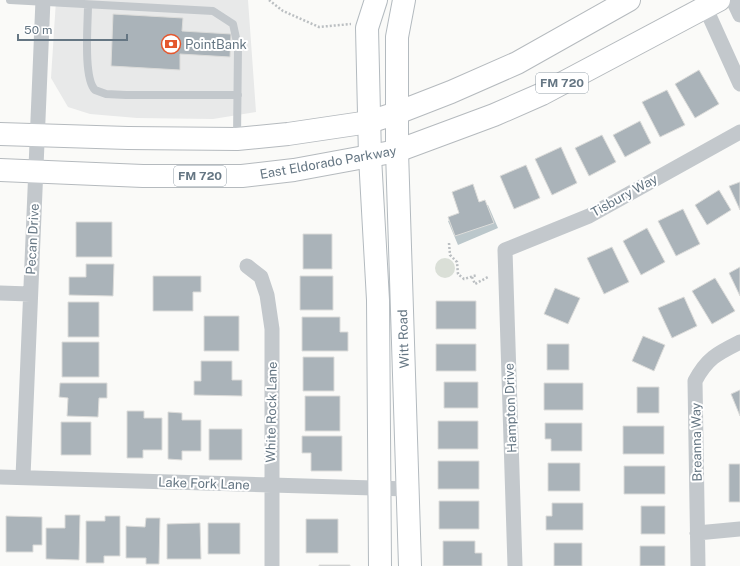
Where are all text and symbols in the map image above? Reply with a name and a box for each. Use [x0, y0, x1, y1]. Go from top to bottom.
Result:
scale bar [18, 16, 127, 42]
text: 50 m [24, 23, 52, 37]
bank icon: PointBank [160, 33, 182, 55]
place label: PointBank [185, 37, 247, 52]
road number: FM 720 [536, 73, 588, 93]
street label: East Eldorado Parkway [259, 143, 398, 182]
road number: FM 720 [174, 166, 226, 186]
street label: Tisbury Way [588, 171, 660, 220]
street label: Pecan Drive [23, 203, 42, 275]
street label: Witt Road [395, 309, 412, 369]
street label: White Rock Lane [263, 361, 280, 463]
street label: Hampton Drive [501, 363, 520, 453]
street label: Breanna Way [688, 402, 705, 482]
street label: Lake Fork Lane [158, 474, 250, 493]

